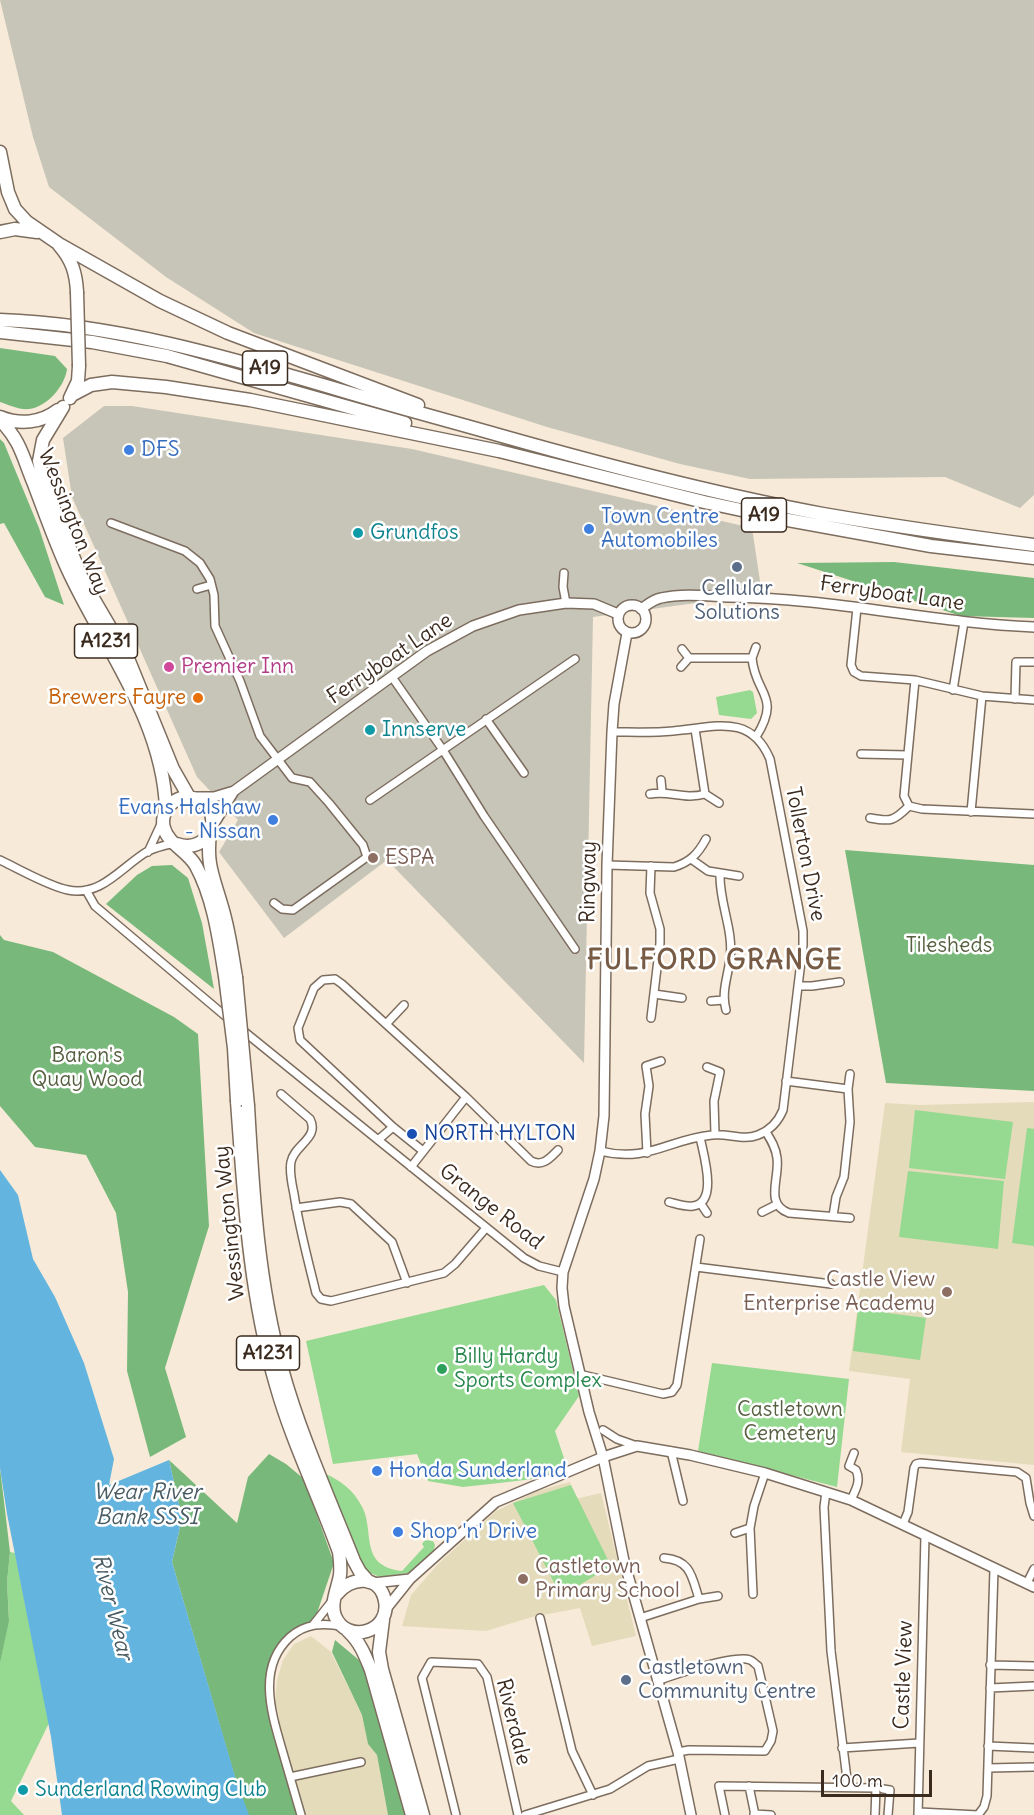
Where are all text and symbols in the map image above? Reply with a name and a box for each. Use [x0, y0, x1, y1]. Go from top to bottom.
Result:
road number: A19 [242, 351, 288, 385]
place label: DFS [141, 437, 179, 463]
marker: DFS [122, 443, 136, 457]
street label: Wessington Way [32, 445, 114, 599]
road number: A19 [742, 498, 786, 532]
place label: Town Centre Automobiles [601, 504, 719, 554]
place label: Grundfos [370, 520, 458, 546]
marker: Town Centre Automobiles [582, 522, 596, 536]
marker: Grundfos [351, 526, 365, 540]
marker: Cellular Solutions [730, 560, 744, 574]
street label: Ferryboat Lane [818, 571, 966, 617]
place label: Cellular Solutions [694, 576, 780, 626]
street label: Ferryboat Lane [323, 608, 457, 710]
road number: A1231 [74, 624, 138, 658]
place label: Premier Inn [181, 654, 294, 680]
marker: Premier Inn [162, 660, 176, 674]
place label: Brewers Fayre [48, 685, 186, 711]
marker: Brewers Fayre [191, 691, 205, 705]
place label: Innserve [382, 717, 466, 743]
marker: Innserve [363, 723, 377, 737]
street label: Tollerton Drive [780, 785, 830, 923]
place label: Evans Halshaw - Nissan [118, 795, 261, 845]
marker: Evans Halshaw - Nissan [266, 813, 280, 827]
street label: Ringway [576, 841, 602, 923]
place label: ESPA [385, 845, 434, 871]
marker: ESPA [366, 851, 380, 865]
park label: Tilesheds [906, 933, 992, 959]
district label: FULFORD GRANGE [587, 945, 843, 977]
park label: Baron's Quay Wood [31, 1043, 143, 1093]
place label: NORTH HYLTON [424, 1121, 576, 1147]
marker: NORTH HYLTON [405, 1127, 419, 1141]
street label: Wessington Way [209, 1144, 251, 1302]
street label: Grange Road [434, 1159, 548, 1255]
place label: Castle View Enterprise Academy [743, 1267, 935, 1317]
marker: Castle View Enterprise Academy [940, 1285, 954, 1299]
road number: A1231 [236, 1336, 300, 1370]
place label: Billy Hardy Sports Complex [454, 1344, 602, 1394]
marker: Billy Hardy Sports Complex [435, 1362, 449, 1376]
park label: Castletown Cemetery [737, 1397, 843, 1447]
place label: Honda Sunderland [389, 1458, 567, 1484]
marker: Honda Sunderland [370, 1464, 384, 1478]
water label: Wear River Bank SSSI [93, 1480, 201, 1532]
place label: Shop 'n' Drive [410, 1519, 537, 1545]
marker: Shop 'n' Drive [391, 1525, 405, 1539]
water label: River Wear [86, 1551, 138, 1663]
place label: Castletown Primary School [535, 1554, 680, 1604]
marker: Castletown Primary School [516, 1572, 530, 1586]
street label: Castle View [890, 1620, 918, 1730]
place label: Castletown Community Centre [638, 1655, 816, 1705]
marker: Castletown Community Centre [619, 1673, 633, 1687]
street label: Riverdale [490, 1676, 536, 1768]
scale bar [824, 1758, 935, 1796]
text: 100 m [832, 1769, 883, 1792]
place label: Sunderland Rowing Club [35, 1777, 267, 1803]
marker: Sunderland Rowing Club [16, 1783, 30, 1797]

